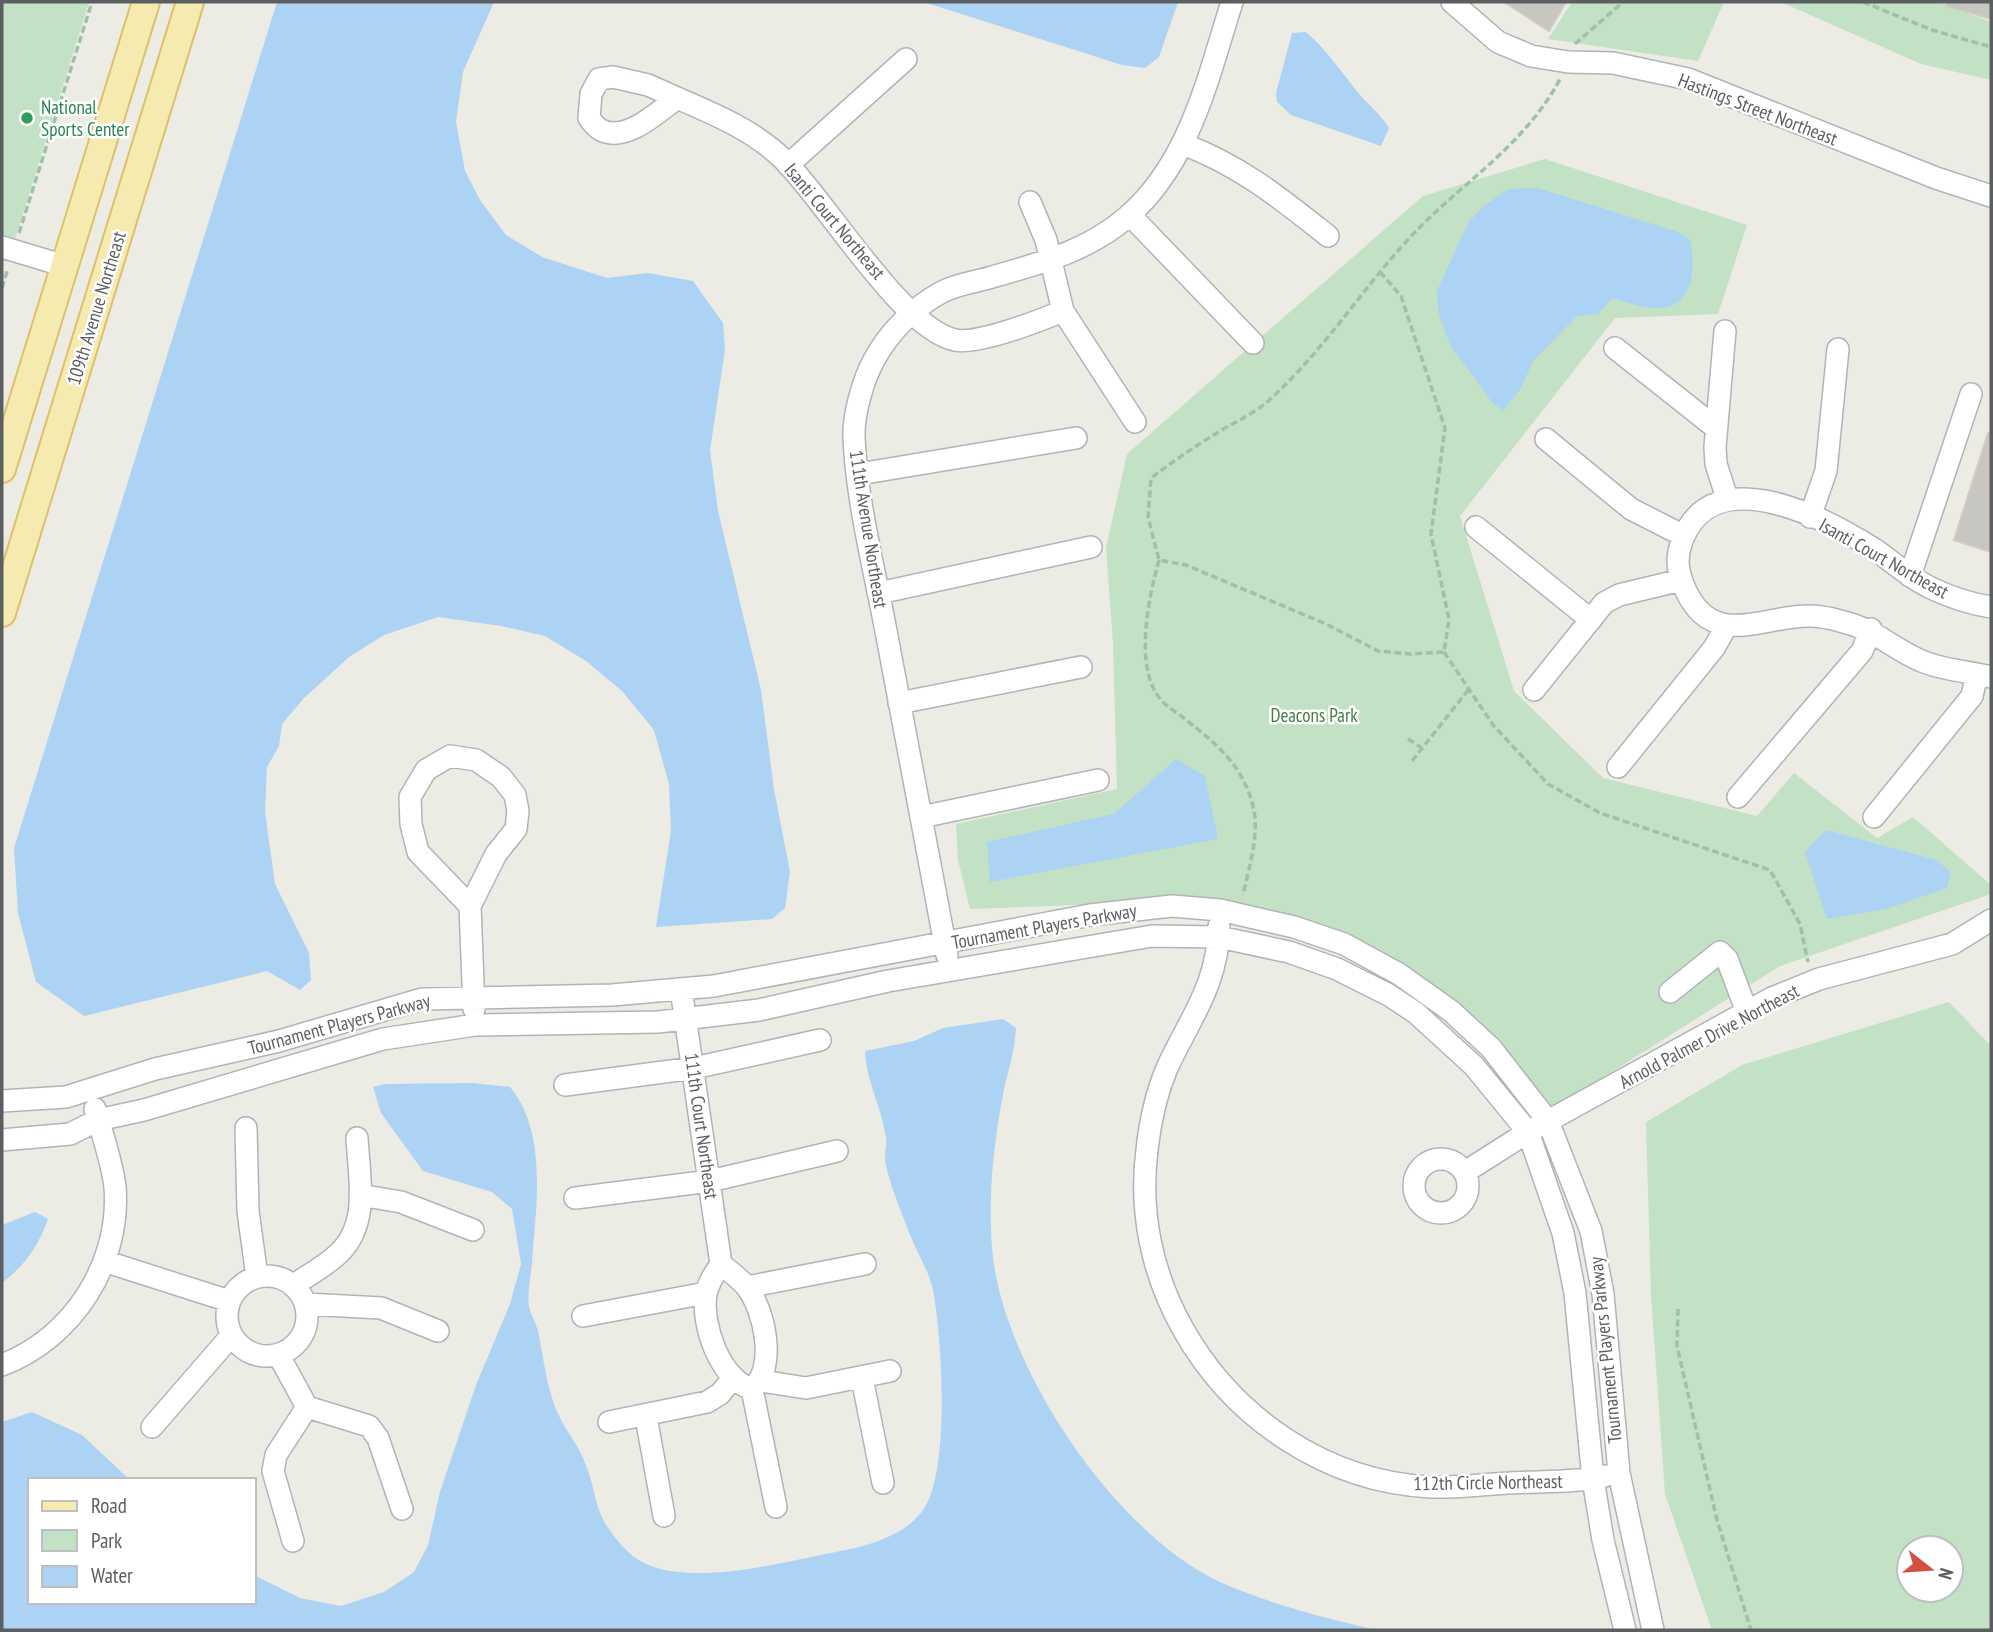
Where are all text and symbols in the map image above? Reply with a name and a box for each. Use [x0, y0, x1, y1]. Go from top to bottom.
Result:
street label: Hastings Street Northeast [1675, 68, 1842, 151]
place label: National Sports Center [41, 95, 130, 141]
marker: National Sports Center [19, 110, 35, 126]
street label: Isanti Court Northeast [779, 158, 891, 285]
street label: 109th Avenue Northeast [61, 227, 131, 388]
street label: 111th Avenue Northeast [845, 448, 893, 610]
street label: Isanti Court Northeast [1815, 512, 1954, 604]
park label: Deacons Park [1270, 703, 1358, 727]
street label: Tournament Players Parkway [950, 898, 1139, 954]
street label: Arnold Palmer Drive Northeast [1615, 978, 1804, 1094]
street label: Tournament Players Parkway [245, 988, 433, 1060]
street label: 111th Court Northeast [680, 1051, 724, 1202]
street label: Tournament Players Parkway [1583, 1255, 1627, 1444]
street label: 112th Circle Northeast [1413, 1469, 1564, 1495]
legend [28, 1478, 256, 1604]
text: Road [91, 1492, 127, 1519]
text: Park [91, 1527, 122, 1554]
north arrow [1895, 1534, 1965, 1604]
text: Water [91, 1562, 133, 1589]
text: N [1933, 1566, 1959, 1582]

